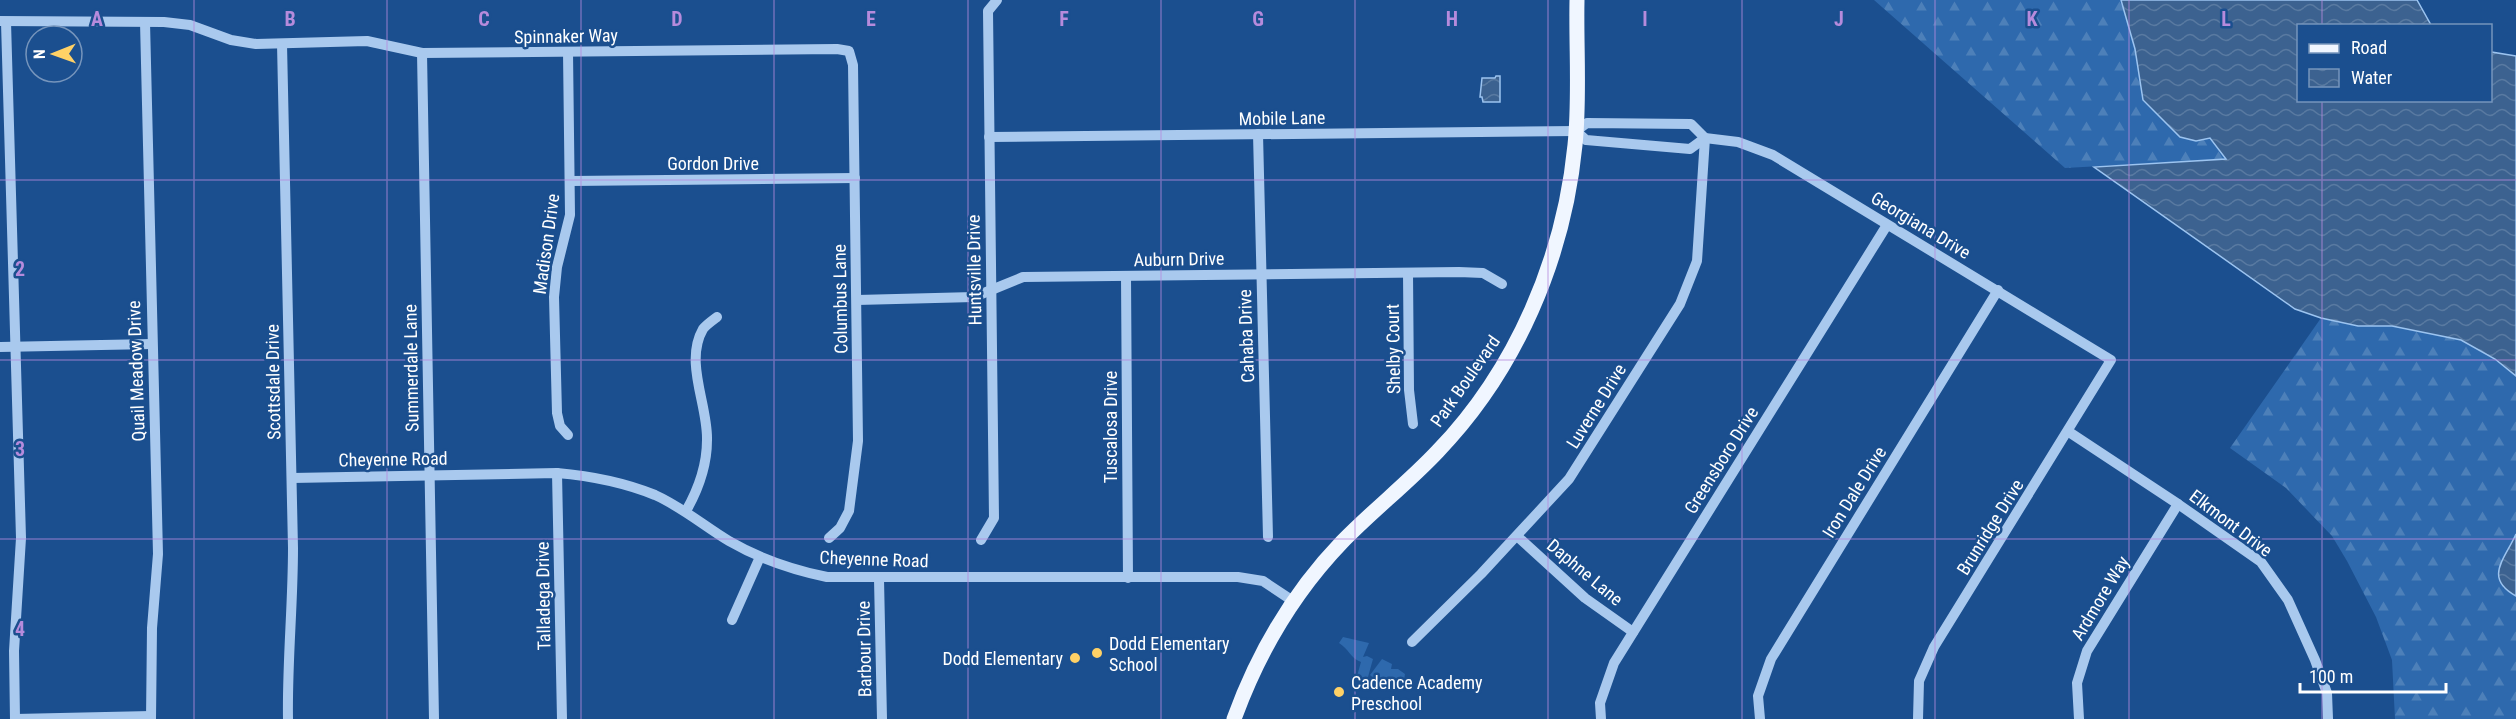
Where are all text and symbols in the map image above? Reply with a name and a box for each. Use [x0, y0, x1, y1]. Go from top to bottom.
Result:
text: A [91, 7, 103, 31]
text: B [284, 7, 296, 31]
text: C [478, 7, 490, 31]
text: D [671, 7, 683, 31]
text: E [866, 7, 876, 31]
text: F [1059, 7, 1069, 31]
text: G [1252, 7, 1264, 31]
text: H [1446, 7, 1458, 31]
text: I [1642, 7, 1648, 31]
text: J [1834, 7, 1844, 31]
text: K [2026, 7, 2038, 31]
text: L [2221, 7, 2231, 31]
north arrow [24, 24, 84, 84]
legend [2297, 24, 2492, 102]
street label: Spinnaker Way [514, 25, 619, 47]
text: Road [2351, 37, 2387, 58]
text: N [30, 49, 49, 59]
text: Water [2351, 67, 2393, 88]
street label: Mobile Lane [1238, 107, 1326, 129]
street label: Gordon Drive [667, 153, 759, 174]
street label: Georgiana Drive [1867, 187, 1975, 263]
street label: Madison Drive [529, 192, 563, 296]
street label: Huntsville Drive [963, 214, 985, 326]
street label: Columbus Lane [829, 244, 851, 354]
street label: Auburn Drive [1133, 248, 1225, 270]
text: 2 [15, 257, 25, 281]
street label: Cahaba Drive [1234, 289, 1258, 383]
street label: Quail Meadow Drive [123, 300, 149, 442]
street label: Summerdale Lane [399, 304, 423, 432]
street label: Shelby Court [1382, 304, 1404, 394]
street label: Scottsdale Drive [261, 324, 285, 440]
street label: Park Boulevard [1426, 331, 1504, 431]
street label: Luverne Drive [1562, 360, 1630, 452]
street label: Tuscalosa Drive [1100, 371, 1121, 483]
street label: Greensboro Drive [1680, 403, 1762, 517]
text: 3 [15, 437, 25, 461]
street label: Iron Dale Drive [1818, 443, 1890, 541]
street label: Cheyenne Road [338, 448, 448, 470]
street label: Brunridge Drive [1952, 475, 2028, 579]
street label: Elkmont Drive [2186, 485, 2276, 561]
street label: Daphne Lane [1543, 534, 1627, 610]
street label: Talladega Drive [532, 541, 554, 651]
street label: Cheyenne Road [819, 547, 929, 571]
street label: Ardmore Way [2067, 552, 2134, 644]
street label: Barbour Drive [853, 601, 875, 697]
text: 4 [15, 617, 25, 641]
place label: Dodd Elementary School [1109, 633, 1230, 675]
marker: Dodd Elementary School [1090, 646, 1104, 660]
place label: Dodd Elementary [942, 648, 1063, 669]
marker: Dodd Elementary [1068, 651, 1082, 665]
scale bar [2300, 656, 2446, 694]
text: 100 m [2309, 666, 2353, 687]
place label: Cadence Academy Preschool [1351, 672, 1483, 714]
marker: Cadence Academy Preschool [1332, 685, 1346, 699]

